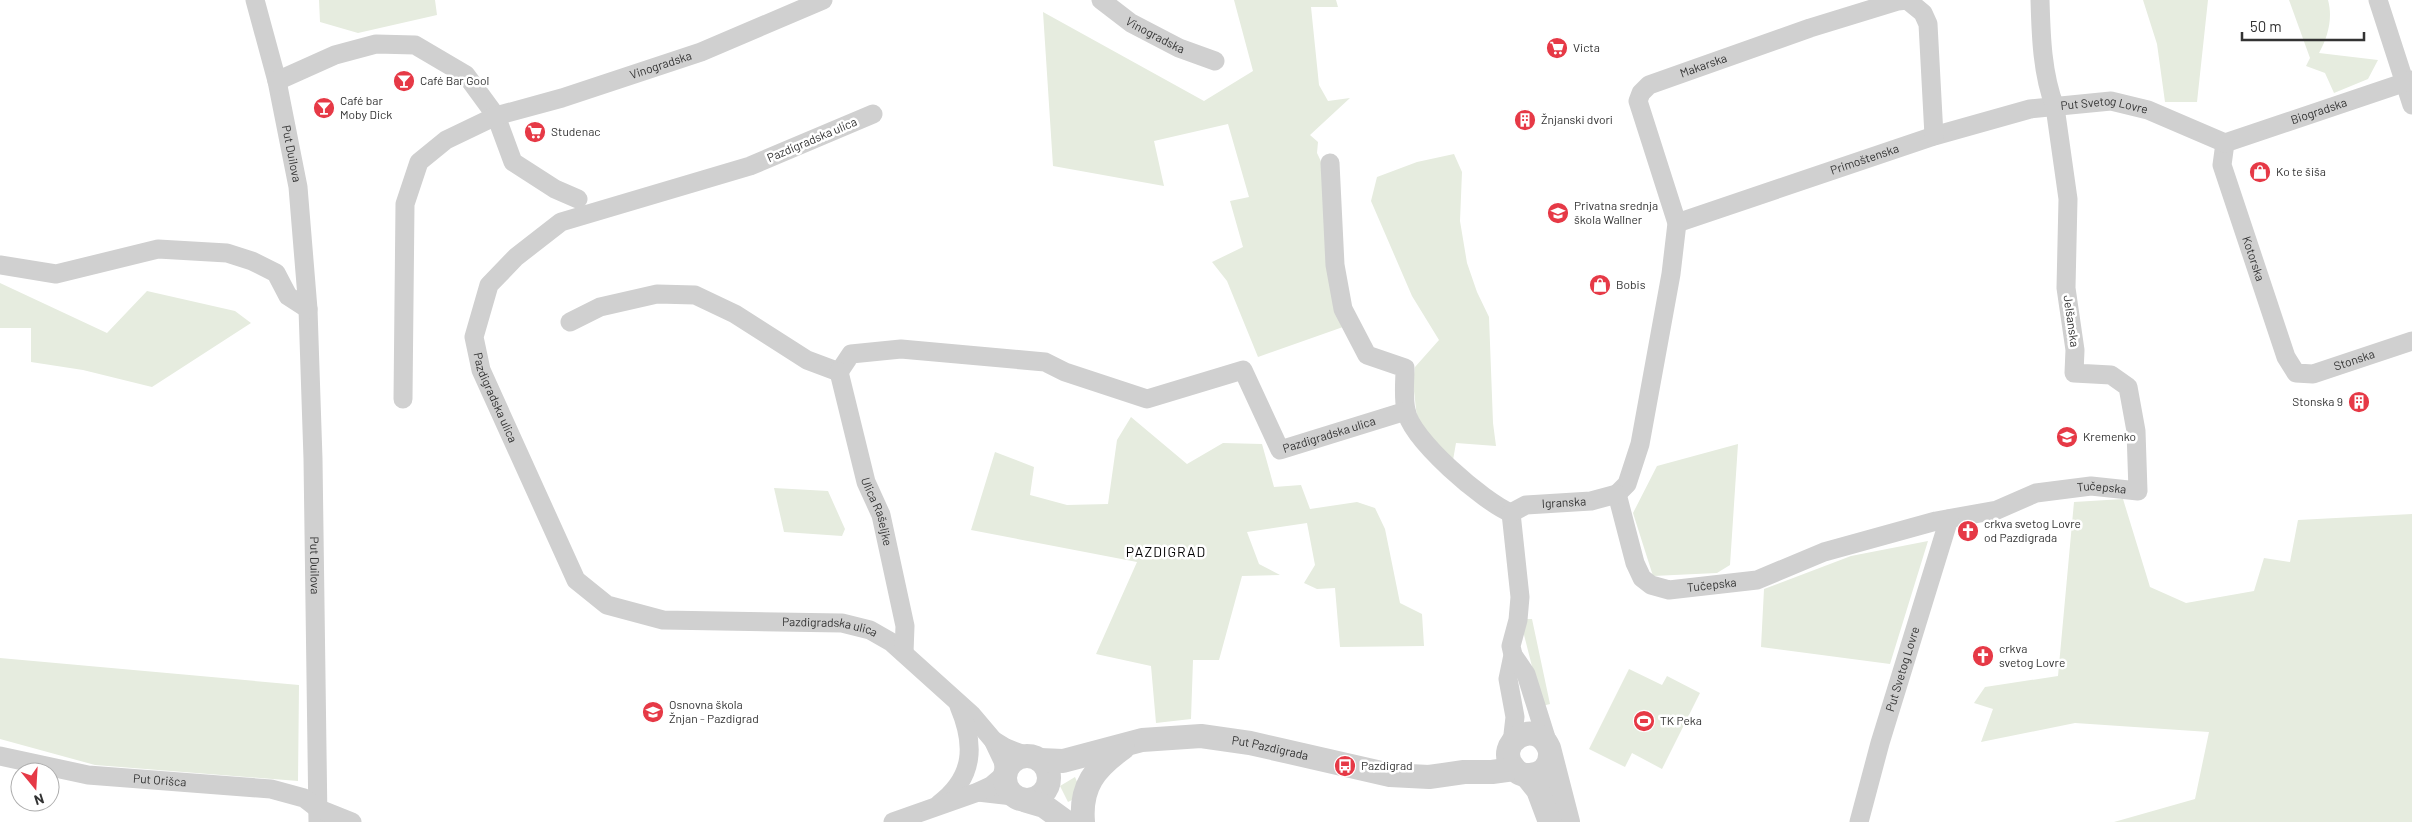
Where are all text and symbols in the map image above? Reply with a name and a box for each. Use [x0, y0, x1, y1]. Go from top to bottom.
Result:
scale bar [2242, 10, 2364, 42]
street label: Vinogradska [1123, 14, 1187, 55]
text: 50 m [2250, 17, 2282, 35]
supermarket icon: Victa [1545, 36, 1569, 60]
place label: Victa [1573, 40, 1600, 54]
street label: Vinogradska [628, 48, 693, 81]
street label: Makarska [1678, 50, 1728, 80]
bar icon: Café Bar Gool [392, 69, 416, 93]
place label: Café Bar Gool [420, 73, 489, 87]
place label: Café bar Moby Dick [340, 93, 392, 121]
street label: Put Svetog Lovre [2060, 93, 2150, 116]
street label: Biogradska [2289, 94, 2348, 126]
bar icon: Café bar Moby Dick [312, 96, 336, 120]
building icon: Žnjanski dvori [1513, 108, 1537, 132]
place label: Žnjanski dvori [1541, 112, 1613, 126]
street label: Pazdigradska ulica [764, 114, 859, 164]
supermarket icon: Studenac [523, 120, 547, 144]
street label: Put Duilova [280, 124, 305, 183]
place label: Studenac [551, 124, 601, 138]
street label: Primoštenska [1828, 140, 1900, 177]
shop icon: Ko te šiša [2248, 160, 2272, 184]
place label: Ko te šiša [2276, 164, 2326, 178]
place label: Privatna srednja škola Wallner [1574, 198, 1658, 226]
school or university icon: Privatna srednja škola Wallner [1546, 201, 1570, 225]
street label: Kotorska [2240, 234, 2268, 283]
shop icon: Bobis [1588, 273, 1612, 297]
place label: Bobis [1616, 277, 1646, 291]
street label: Jelšanska [2061, 294, 2083, 348]
street label: Stonska [2332, 346, 2376, 373]
street label: Pazdigradska ulica [471, 351, 521, 444]
building icon: Stonska 9 [2347, 390, 2371, 414]
place label: Stonska 9 [2292, 394, 2343, 408]
street label: Pazdigradska ulica [1281, 413, 1377, 455]
school or university icon: Kremenko [2055, 425, 2079, 449]
place label: Kremenko [2083, 429, 2136, 443]
street label: Ulica Rašeljke [859, 476, 895, 547]
street label: Tučepska [2076, 478, 2127, 496]
street label: Igranska [1541, 493, 1586, 510]
place label: crkva svetog Lovre od Pazdigrada [1984, 516, 2081, 544]
church icon: crkva svetog Lovre od Pazdigrada [1956, 519, 1980, 543]
street label: Put Duilova [308, 536, 323, 595]
district label: PAZDIGRAD [1126, 543, 1206, 560]
street label: Tučepska [1686, 574, 1737, 594]
street label: Pazdigradska ulica [782, 614, 881, 639]
street label: Put Svetog Lovre [1882, 625, 1921, 713]
place label: crkva svetog Lovre [1999, 641, 2065, 669]
church icon: crkva svetog Lovre [1971, 644, 1995, 668]
place label: Osnovna škola Žnjan - Pazdigrad [669, 697, 759, 725]
school or university icon: Osnovna škola Žnjan - Pazdigrad [641, 700, 665, 724]
sports icon: TK Peka [1632, 709, 1656, 733]
place label: TK Peka [1660, 713, 1702, 727]
street label: Put Pazdigrada [1231, 732, 1310, 762]
bus stop icon: Pazdigrad [1333, 754, 1357, 778]
place label: Pazdigrad [1361, 758, 1413, 772]
north arrow [10, 762, 60, 812]
street label: Put Orišca [133, 770, 187, 789]
text: N [32, 790, 46, 809]

